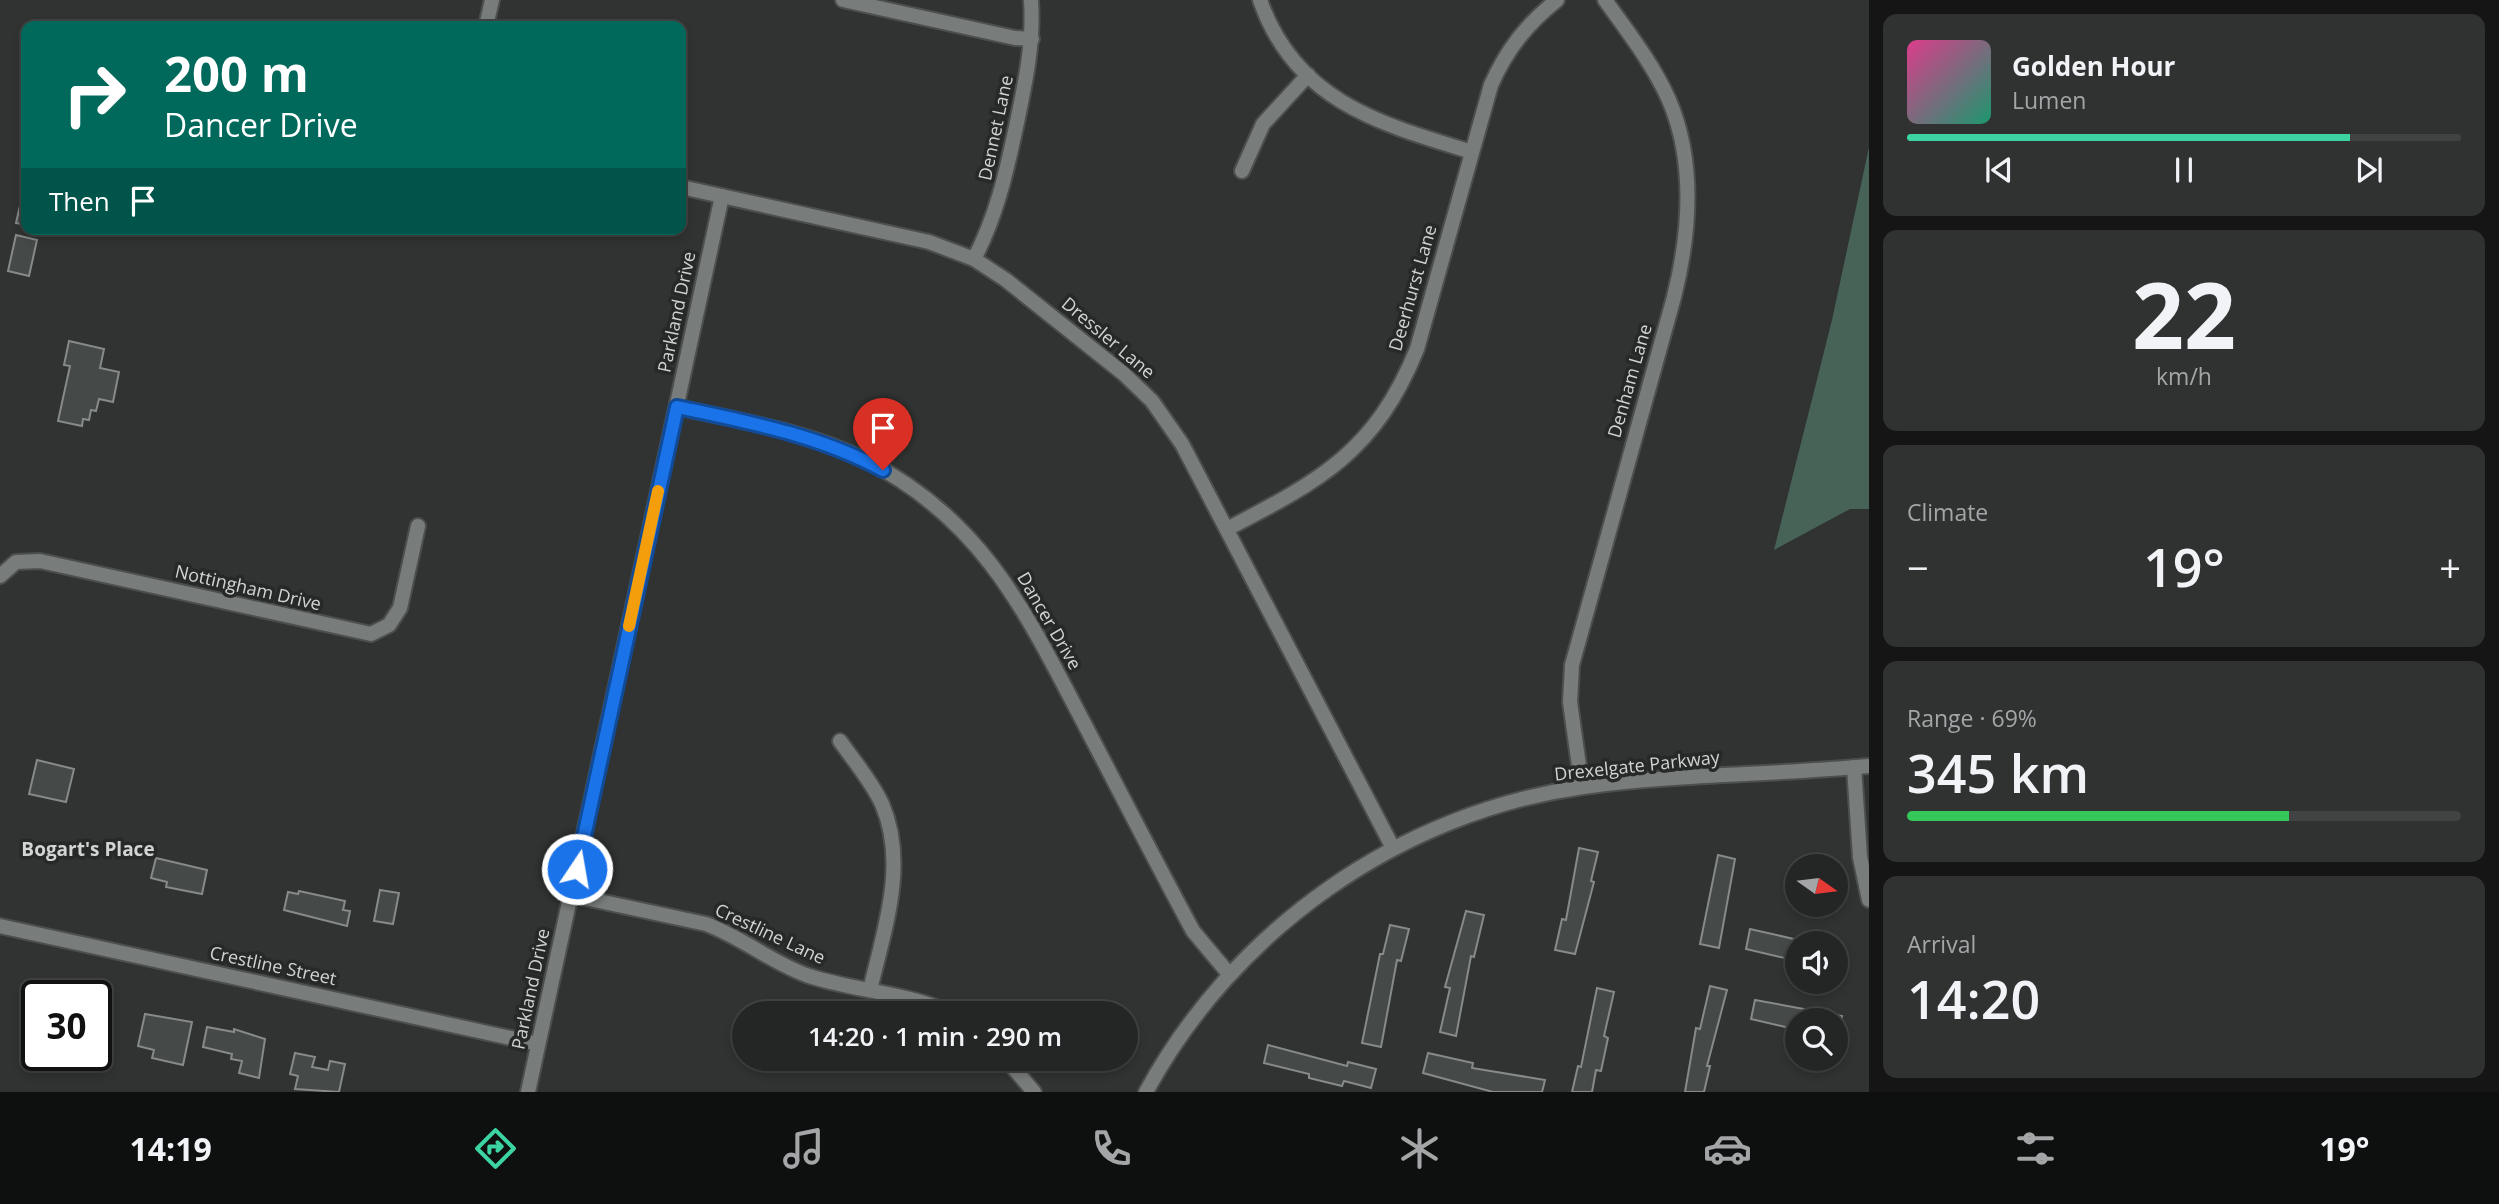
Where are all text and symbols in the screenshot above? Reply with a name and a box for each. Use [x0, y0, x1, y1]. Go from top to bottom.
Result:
text: 200 m [164, 40, 309, 106]
text: Golden Hour [2012, 48, 2175, 84]
icon: right [49, 49, 140, 140]
street label: Dennet Lane [972, 73, 1018, 183]
text: Lumen [2012, 84, 2086, 116]
text: Dancer Drive [164, 103, 358, 146]
icon: previous [1980, 151, 2018, 189]
icon: pause [2165, 151, 2203, 189]
icon: next [2350, 151, 2388, 189]
icon: arrive [124, 182, 162, 220]
text: Then [49, 183, 110, 219]
street label: Deerhurst Lane [1383, 222, 1442, 354]
street label: Parkland Drive [651, 249, 701, 374]
text: 22 [2132, 252, 2236, 376]
street label: Dressler Lane [1057, 291, 1160, 383]
street label: Denham Lane [1601, 321, 1657, 440]
text: km/h [2156, 360, 2212, 392]
pin [853, 398, 913, 470]
icon: arrive [864, 409, 902, 447]
text: Climate [1907, 496, 1988, 528]
text: 19° [2143, 531, 2225, 602]
text: − [1907, 541, 1929, 593]
text: + [2439, 541, 2461, 593]
street label: Nottingham Drive [173, 559, 324, 615]
street label: Dancer Drive [1012, 567, 1087, 674]
text: Range · 69% [1907, 702, 2037, 734]
text: 345 km [1907, 737, 2089, 808]
street label: Drexelgate Parkway [1553, 744, 1722, 786]
position arrow [540, 832, 614, 906]
district label: Bogart's Place [21, 836, 155, 862]
north arrow [1785, 854, 1848, 917]
map controls [1785, 854, 1848, 1071]
street label: Crestline Lane [711, 897, 830, 969]
street label: Parkland Drive [505, 926, 555, 1051]
text: Arrival [1907, 928, 1976, 960]
button: sound [1785, 931, 1848, 994]
street label: Crestline Street [208, 940, 339, 990]
text: 14:20 [1907, 963, 2040, 1034]
speed limit sign: 30 [21, 980, 112, 1071]
button: search [1785, 1008, 1848, 1071]
text: 14:20 · 1 min · 290 m [808, 1018, 1062, 1054]
icon: directions [471, 1124, 520, 1173]
icon: music [779, 1124, 828, 1173]
icon: phone [1087, 1124, 1136, 1173]
icon: climate [1395, 1124, 1444, 1173]
icon: car [1703, 1124, 1752, 1173]
icon: filters [2011, 1124, 2060, 1173]
text: 14:19 [130, 1127, 212, 1170]
text: 19° [2319, 1127, 2369, 1170]

